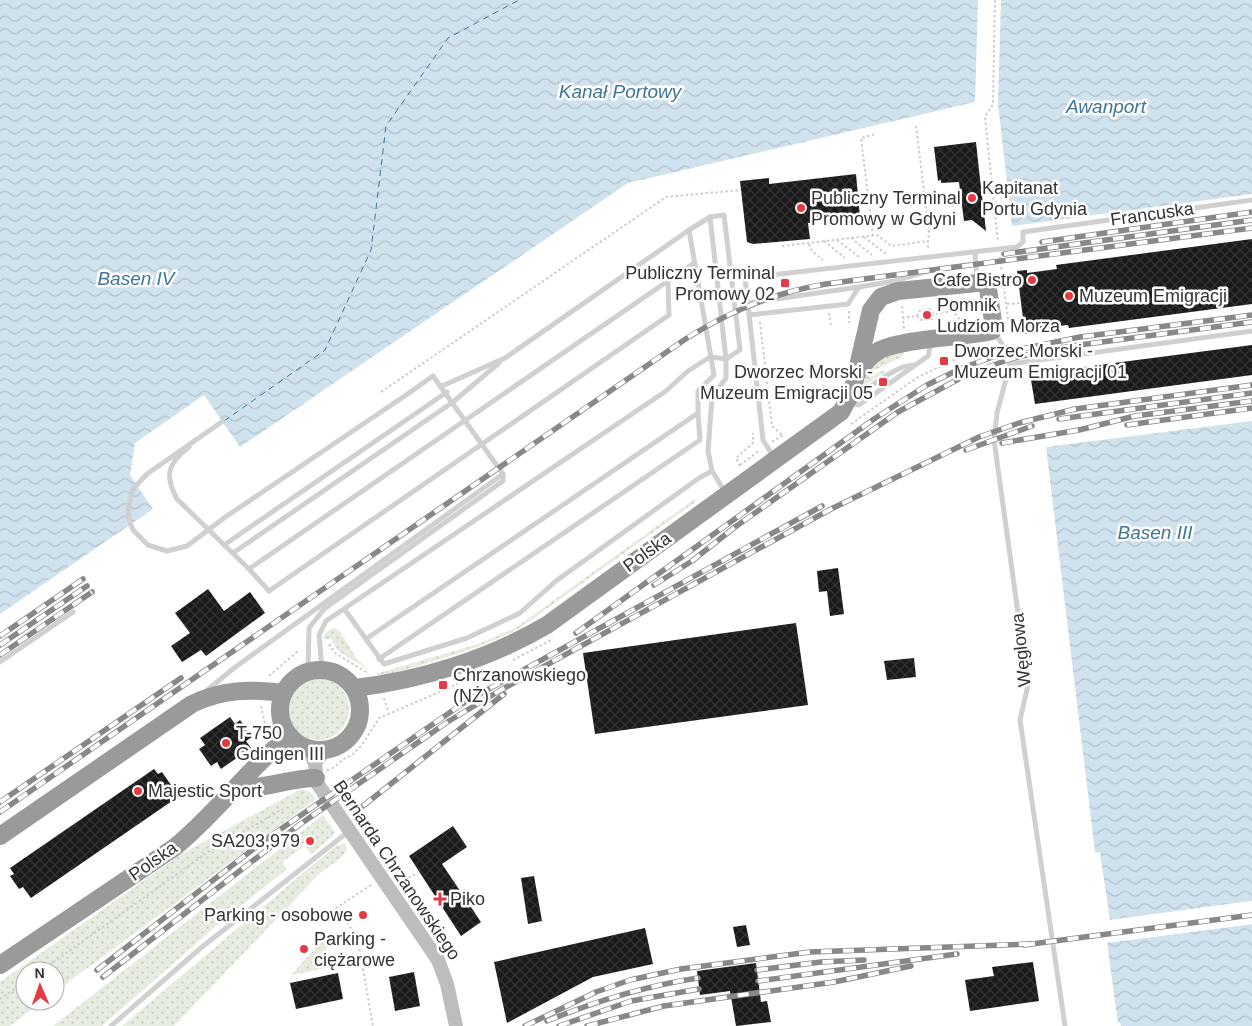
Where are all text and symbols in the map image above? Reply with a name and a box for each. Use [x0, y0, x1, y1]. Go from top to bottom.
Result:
water label: Kanał Portowy [559, 81, 683, 102]
water label: Awanport [1065, 96, 1147, 117]
place label: Kapitanat Portu Gdynia [982, 178, 1088, 219]
place label: Publiczny Terminal Promowy w Gdyni [811, 188, 961, 229]
marker: Kapitanat Portu Gdynia [966, 192, 978, 204]
street label: Francuska [1109, 198, 1196, 230]
marker: Publiczny Terminal Promowy w Gdyni [795, 202, 807, 214]
place label: Publiczny Terminal Promowy 02 [625, 263, 775, 304]
water label: Basen IV [97, 268, 177, 289]
place label: Cafe Bistro [933, 270, 1022, 290]
marker: Cafe Bistro [1026, 274, 1038, 286]
marker: Publiczny Terminal Promowy 02 [779, 277, 791, 289]
place label: Muzeum Emigracji [1079, 286, 1227, 306]
marker: Muzeum Emigracji [1063, 290, 1075, 302]
place label: Pomnik Ludziom Morza [937, 295, 1061, 336]
marker: Pomnik Ludziom Morza [921, 309, 933, 321]
place label: Dworzec Morski - Muzeum Emigracji 01 [954, 341, 1127, 382]
marker: Dworzec Morski - Muzeum Emigracji 01 [938, 355, 950, 367]
place label: Dworzec Morski - Muzeum Emigracji 05 [700, 362, 873, 403]
marker: Dworzec Morski - Muzeum Emigracji 05 [877, 376, 889, 388]
water label: Basen III [1118, 522, 1193, 543]
street label: Polska [619, 527, 676, 576]
street label: Węglowa [1007, 611, 1035, 688]
place label: Chrzanowskiego (NŻ) [453, 665, 586, 706]
marker: Chrzanowskiego (NŻ) [437, 679, 449, 691]
place label: T-750 Gdingen III [236, 723, 324, 764]
marker: T-750 Gdingen III [220, 737, 232, 749]
street label: Bernarda Chrzanowskiego [329, 776, 465, 964]
place label: Majestic Sport [148, 781, 262, 801]
marker: Majestic Sport [132, 785, 144, 797]
place label: SA203,979 [211, 831, 300, 851]
marker: SA203,979 [304, 835, 316, 847]
street label: Polska [125, 837, 182, 885]
place label: Piko [450, 889, 485, 909]
marker: Piko [434, 893, 446, 905]
place label: Parking - osobowe [204, 905, 353, 925]
marker: Parking - osobowe [357, 909, 369, 921]
place label: Parking - ciężarowe [314, 929, 395, 970]
marker: Parking - ciężarowe [298, 943, 310, 955]
north arrow [15, 961, 65, 1011]
text: N [34, 965, 45, 981]

